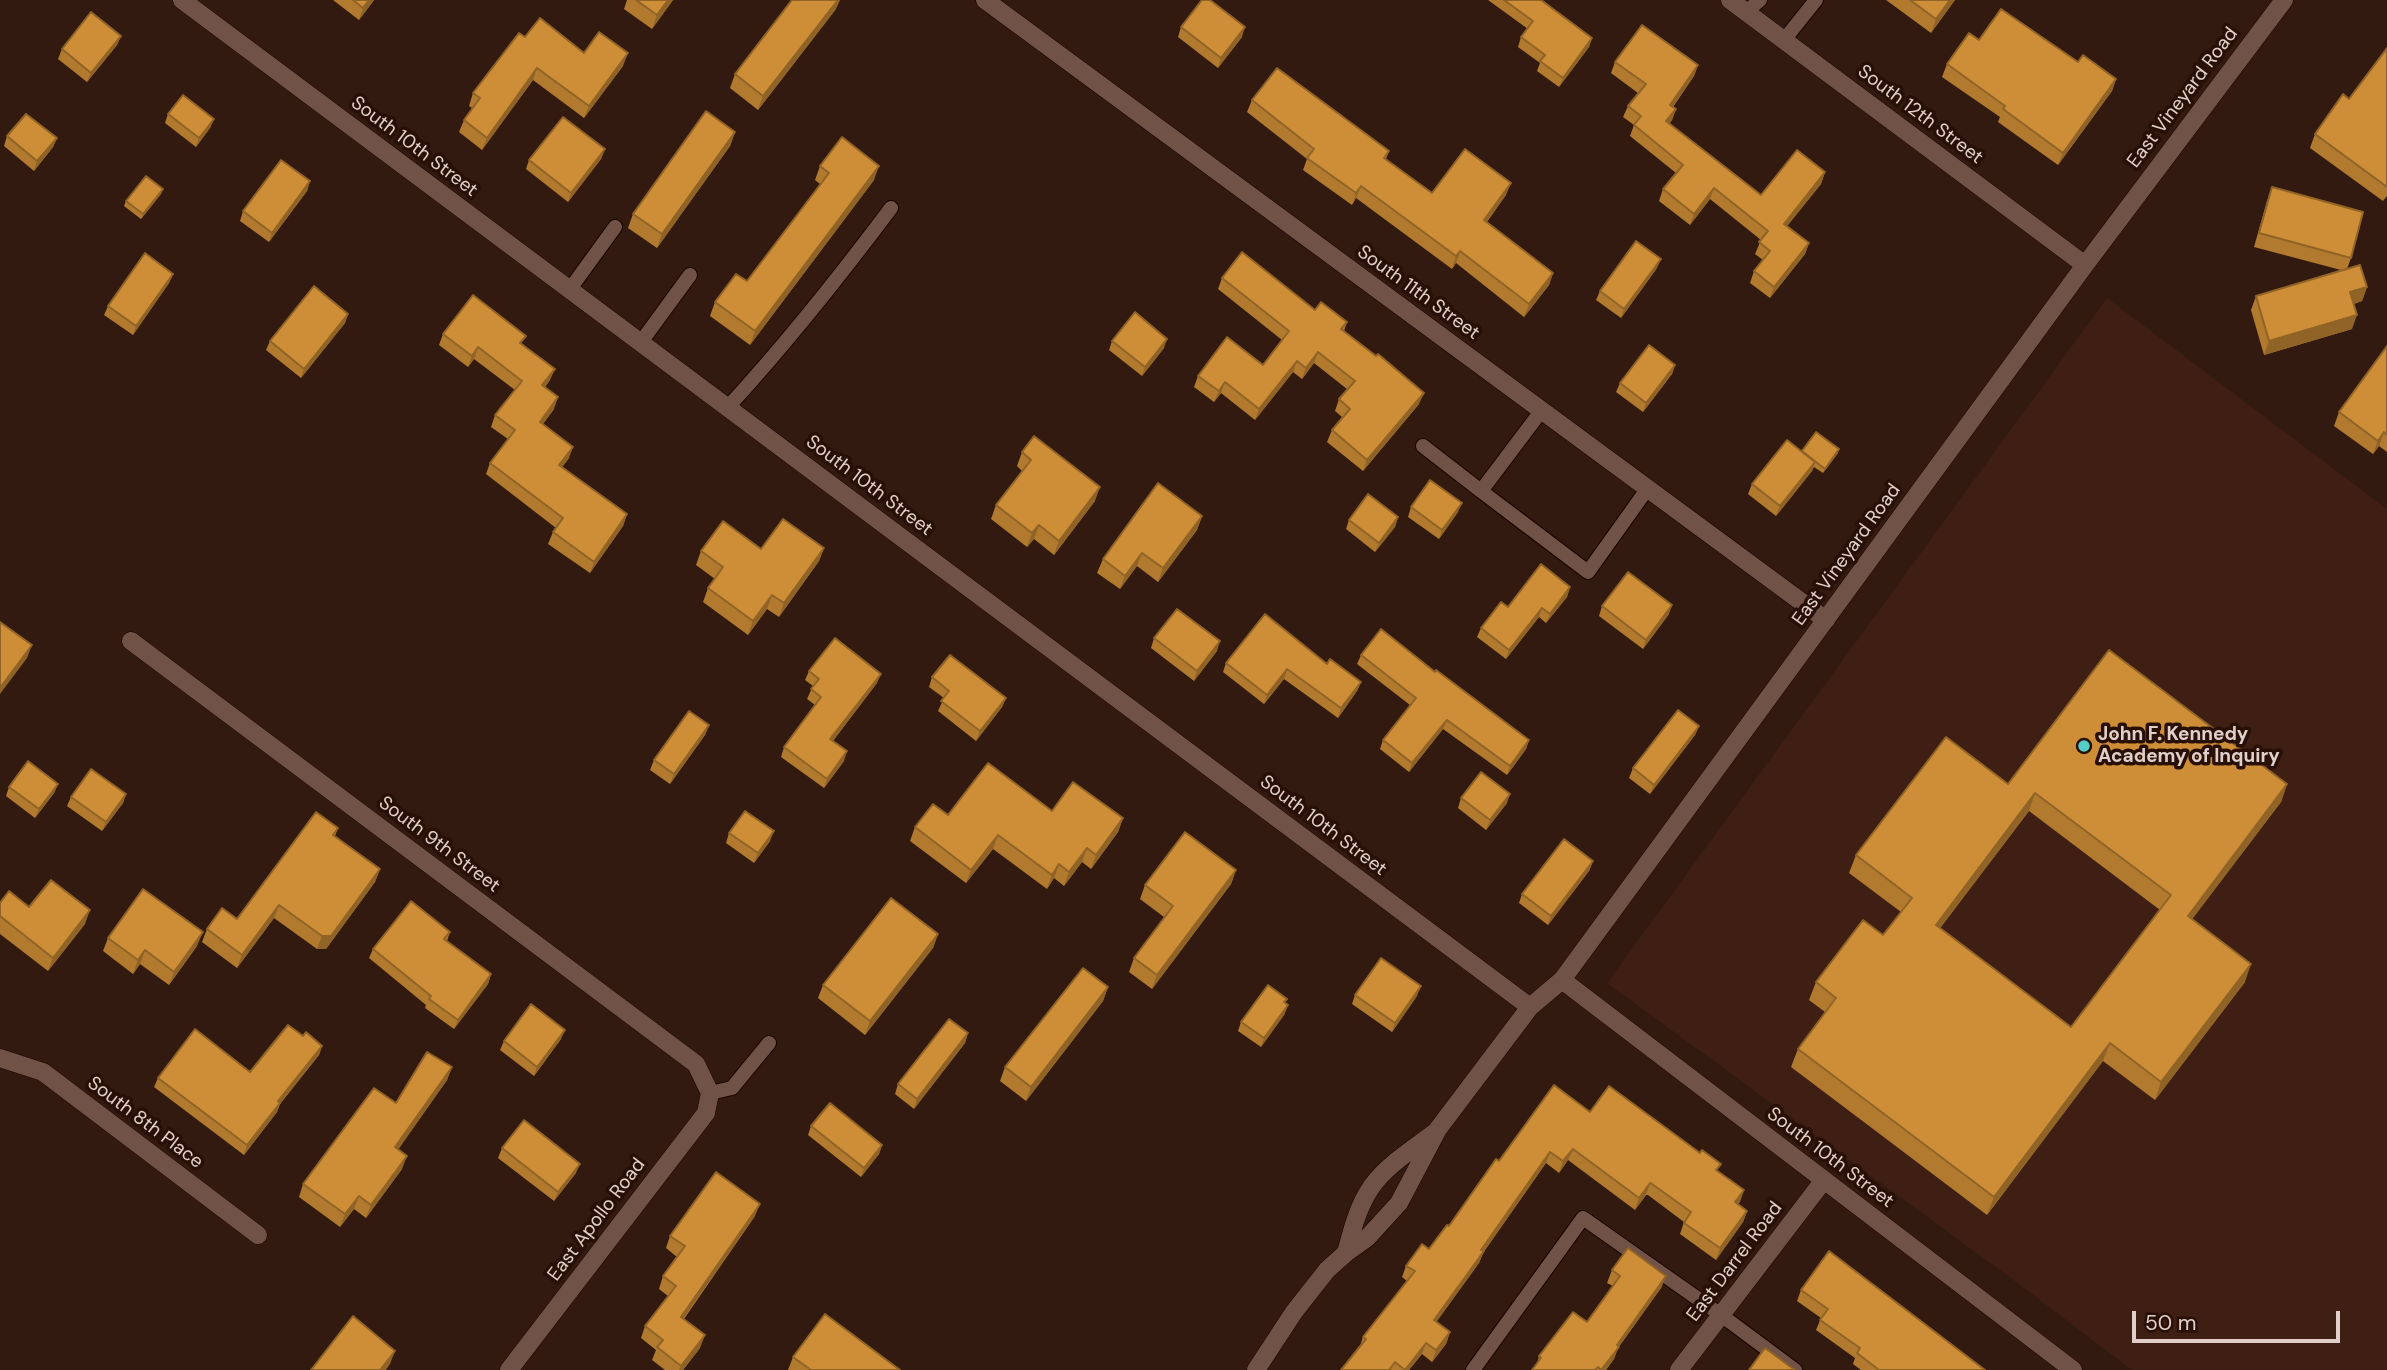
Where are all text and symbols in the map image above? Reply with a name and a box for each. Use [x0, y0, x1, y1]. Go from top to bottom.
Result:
street label: East Vineyard Road [2123, 23, 2243, 173]
street label: South 12th Street [1853, 61, 1987, 169]
street label: South 10th Street [346, 92, 482, 202]
street label: South 11th Street [1352, 241, 1484, 345]
street label: South 10th Street [801, 431, 937, 541]
street label: East Vineyard Road [1788, 480, 1906, 630]
place label: John F. Kennedy Academy of Inquiry [2098, 724, 2280, 768]
marker: John F. Kennedy Academy of Inquiry [2076, 738, 2092, 754]
street label: South 10th Street [1255, 771, 1391, 881]
street label: South 9th Street [374, 792, 504, 898]
street label: South 8th Place [83, 1072, 207, 1174]
street label: South 10th Street [1762, 1103, 1898, 1213]
street label: East Apollo Road [544, 1154, 650, 1286]
street label: East Darrel Road [1683, 1198, 1787, 1326]
scale bar [2135, 1296, 2343, 1340]
text: 50 m [2145, 1309, 2196, 1337]

